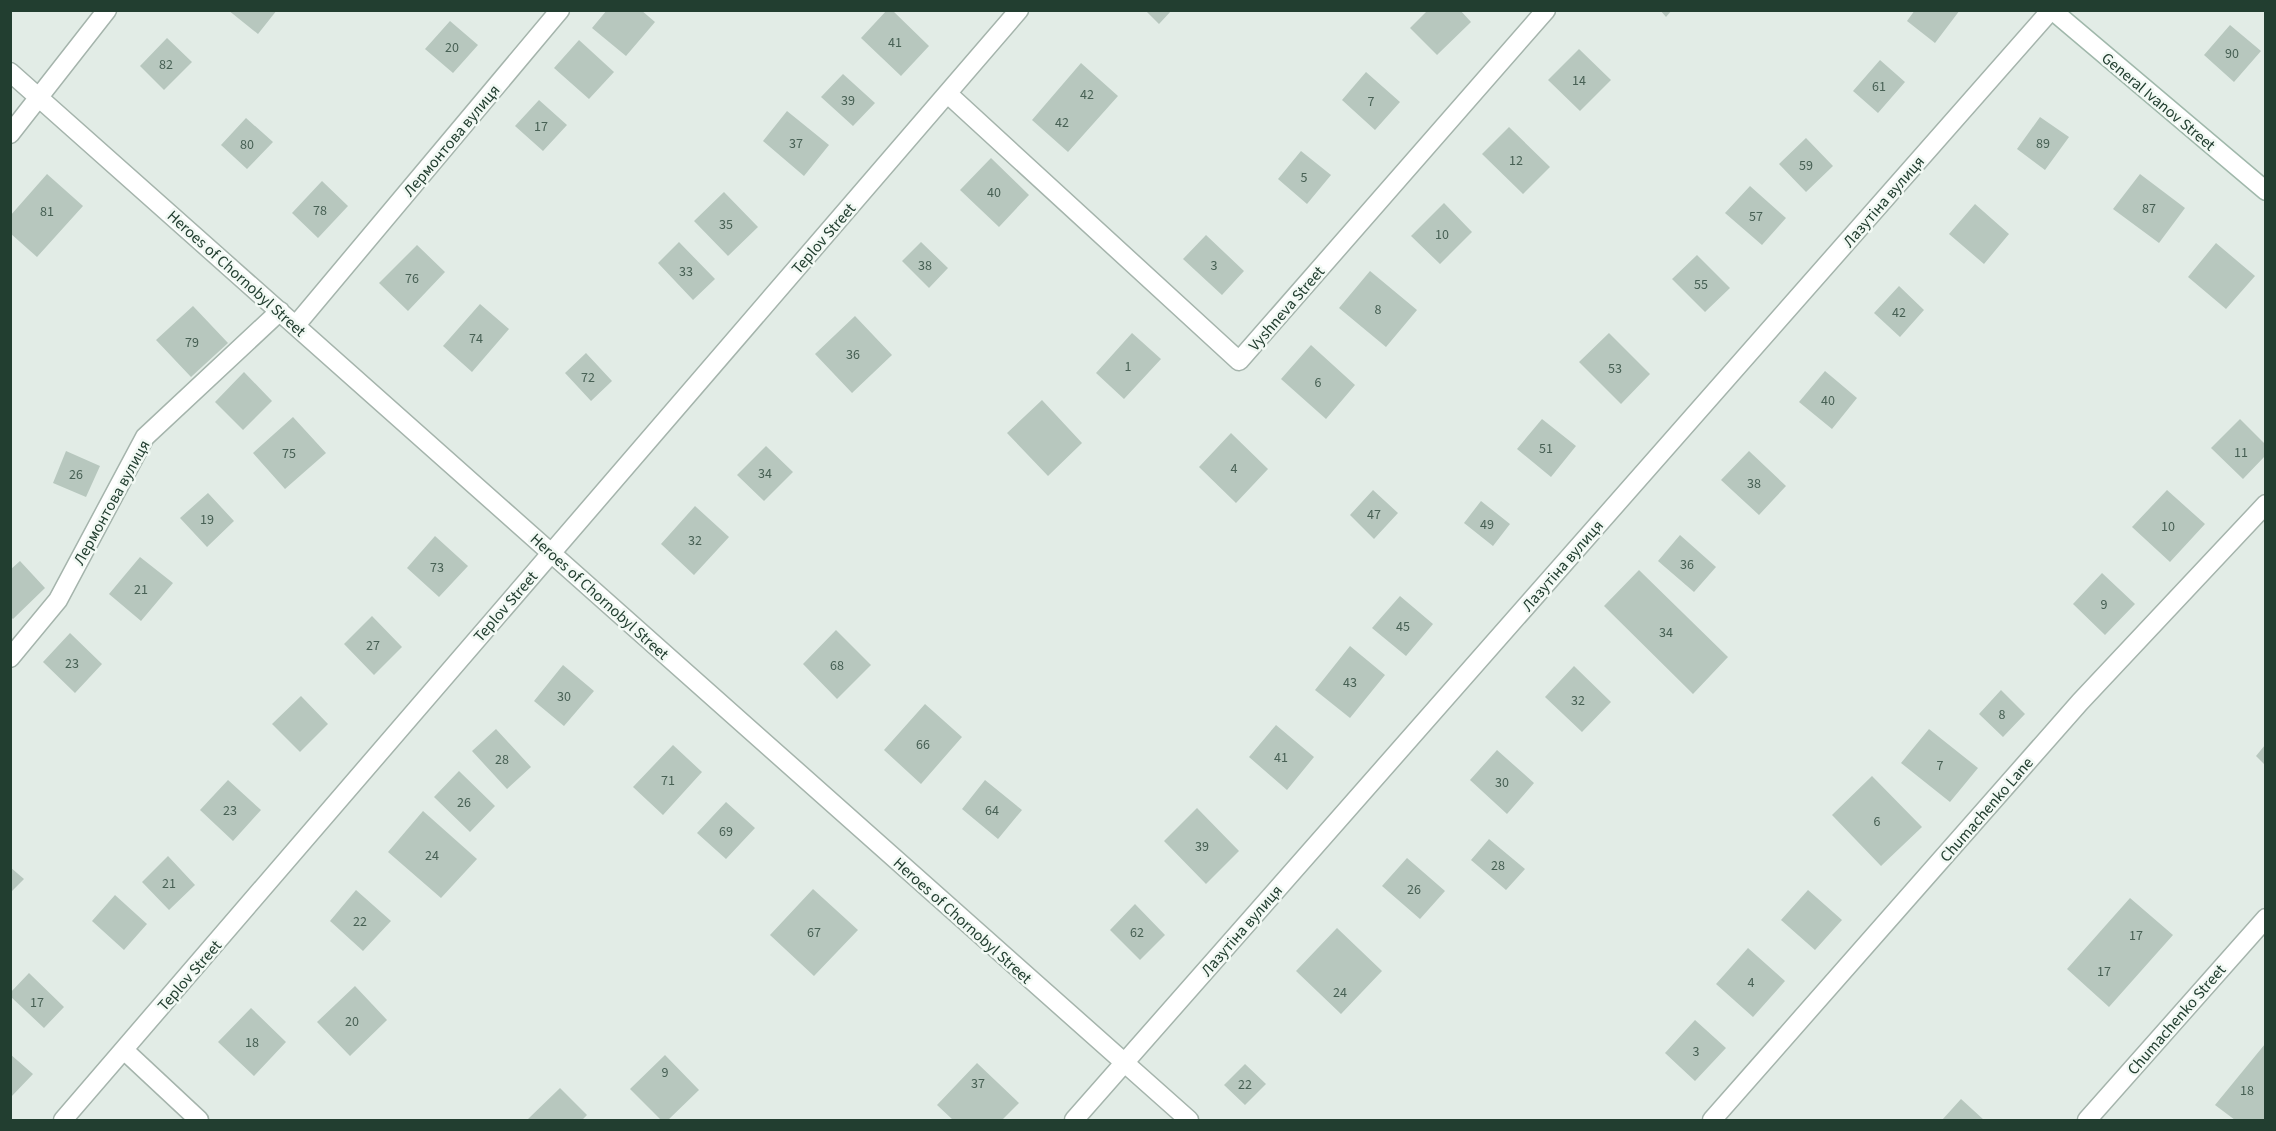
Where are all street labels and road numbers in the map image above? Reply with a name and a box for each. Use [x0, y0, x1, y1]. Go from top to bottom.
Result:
street label: General Ivanov Street [2097, 48, 2220, 156]
street label: Лермонтова вулиця [398, 80, 505, 201]
street label: Лазутіна вулиця [1838, 151, 1930, 252]
street label: Teplov Street [787, 198, 861, 279]
street label: Heroes of Chornobyl Street [162, 205, 311, 342]
street label: Vyshneva Street [1244, 261, 1330, 356]
street label: Лермонтова вулиця [68, 436, 155, 569]
street label: Лазутіна вулиця [1517, 515, 1609, 616]
street label: Heroes of Chornobyl Street [525, 528, 674, 665]
street label: Teplov Street [469, 566, 543, 647]
street label: Chumachenko Lane [1935, 752, 2039, 867]
street label: Heroes of Chornobyl Street [888, 852, 1037, 989]
street label: Лазутіна вулиця [1196, 880, 1288, 981]
street label: Teplov Street [153, 935, 227, 1016]
street label: Chumachenko Street [2122, 959, 2231, 1080]

